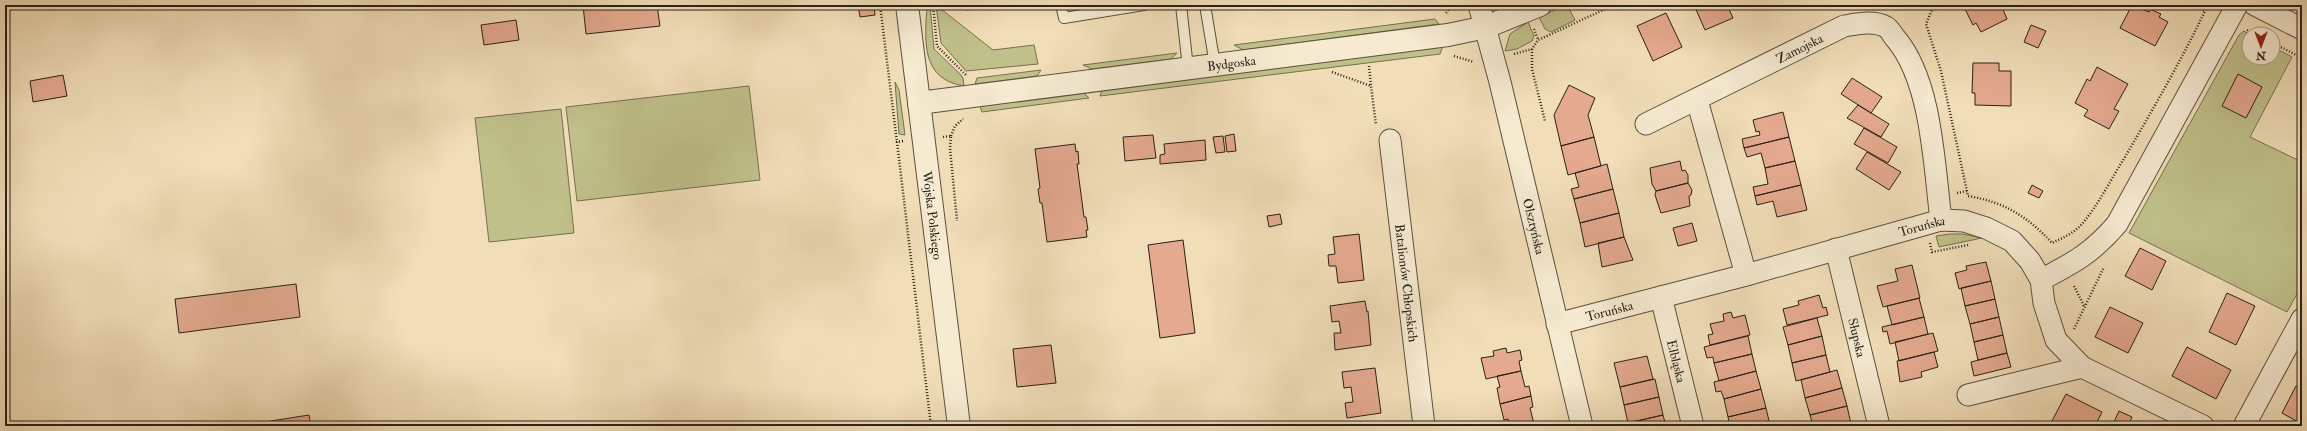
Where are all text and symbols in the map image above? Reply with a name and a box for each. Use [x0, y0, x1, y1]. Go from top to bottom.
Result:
north arrow [2241, 26, 2281, 66]
street label: Zamojska [1774, 30, 1826, 67]
text: N [2255, 49, 2267, 62]
street label: Bydgoska [1206, 53, 1258, 75]
street label: Wojska Polskiego [918, 169, 945, 261]
street label: Olsztyńska [1519, 197, 1548, 257]
street label: Toruńska [1897, 213, 1946, 241]
street label: Batalionów Chłopskich [1391, 223, 1421, 343]
street label: Toruńska [1584, 297, 1636, 325]
street label: Słupska [1844, 316, 1869, 359]
street label: Elbląska [1663, 338, 1689, 385]

